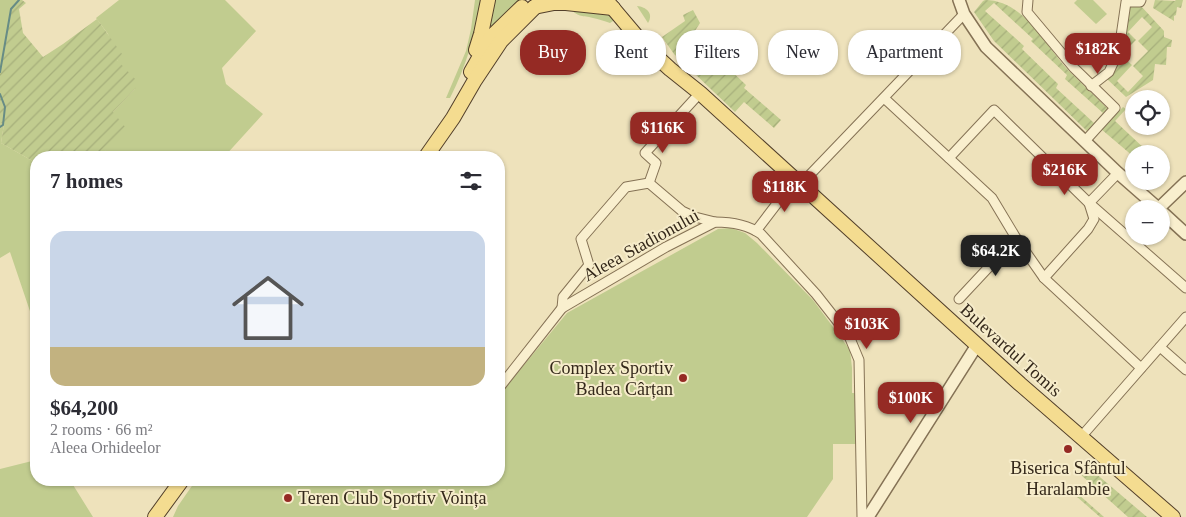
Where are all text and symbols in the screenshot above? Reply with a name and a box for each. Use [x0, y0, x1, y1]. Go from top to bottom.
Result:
chip: Buy [520, 30, 586, 75]
chip: Rent [596, 30, 666, 75]
chip: Filters [676, 30, 758, 75]
chip: New [768, 30, 838, 75]
chip: Apartment [848, 30, 961, 75]
pin: $182K [1063, 32, 1133, 75]
text: $182K [1076, 40, 1120, 57]
map controls [1125, 90, 1170, 245]
button: locate [1125, 90, 1170, 135]
pin: $116K [628, 112, 698, 154]
text: $116K [641, 119, 685, 136]
button: + [1125, 145, 1170, 190]
pin: $216K [1030, 154, 1100, 196]
text: $216K [1043, 161, 1087, 178]
icon: filters [457, 167, 485, 195]
text: 7 homes [50, 169, 123, 193]
pin: $118K [750, 170, 820, 213]
text: $118K [763, 178, 807, 195]
button: − [1125, 200, 1170, 245]
street label: Aleea Stadionului [580, 205, 702, 285]
pin: $64.2K [955, 234, 1037, 277]
text: $64.2K [972, 242, 1020, 259]
icon: home [223, 263, 313, 353]
street label: Bulevardul Tomis [956, 299, 1066, 401]
pin: $103K [832, 308, 902, 350]
text: $103K [845, 315, 889, 332]
place label: Complex Sportiv Badea Cârțan [549, 358, 673, 399]
marker: Complex Sportiv Badea Cârțan [677, 372, 689, 384]
pin: $100K [876, 382, 946, 424]
text: $100K [889, 389, 933, 406]
text: $64,200 [50, 396, 118, 420]
text: 2 rooms · 66 m² [50, 421, 153, 438]
text: Aleea Orhideelor [50, 439, 161, 456]
marker: Biserica Sfântul Haralambie [1062, 443, 1074, 455]
place label: Biserica Sfântul Haralambie [1010, 458, 1126, 499]
place label: Teren Club Sportiv Voința [298, 488, 487, 508]
marker: Teren Club Sportiv Voința [282, 492, 294, 504]

